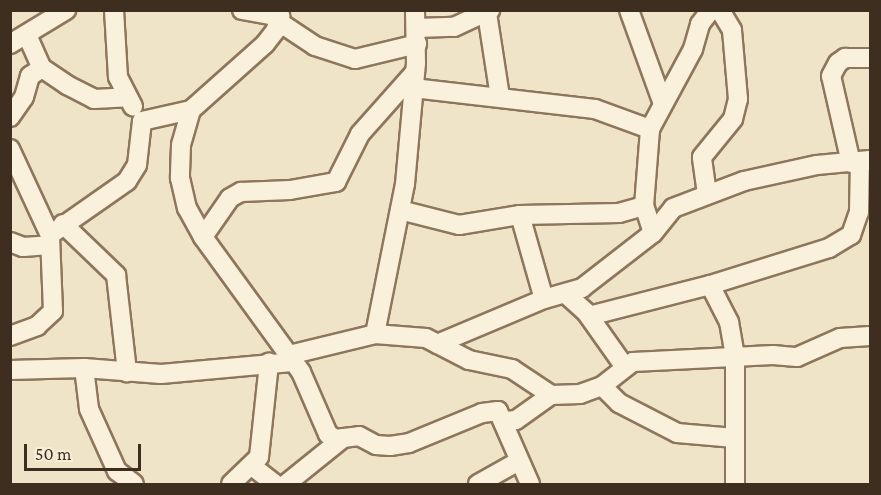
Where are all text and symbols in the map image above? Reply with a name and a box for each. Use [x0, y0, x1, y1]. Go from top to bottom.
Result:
scale bar [27, 432, 144, 470]
text: 50 m [35, 444, 72, 464]

